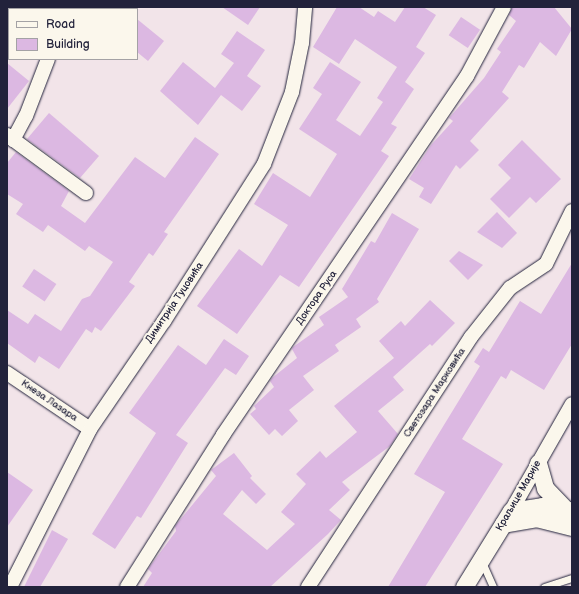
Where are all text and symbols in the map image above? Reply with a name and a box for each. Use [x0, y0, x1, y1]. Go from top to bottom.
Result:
legend [8, 8, 138, 60]
text: Road [46, 17, 75, 32]
text: Building [46, 37, 90, 52]
street label: Димитрија Туцовића [144, 260, 206, 346]
street label: Доктора Руса [294, 269, 340, 327]
street label: Светозара Марковића [402, 346, 468, 440]
street label: Кнеза Лазара [18, 378, 80, 424]
street label: Краљице Марије [494, 459, 544, 533]

